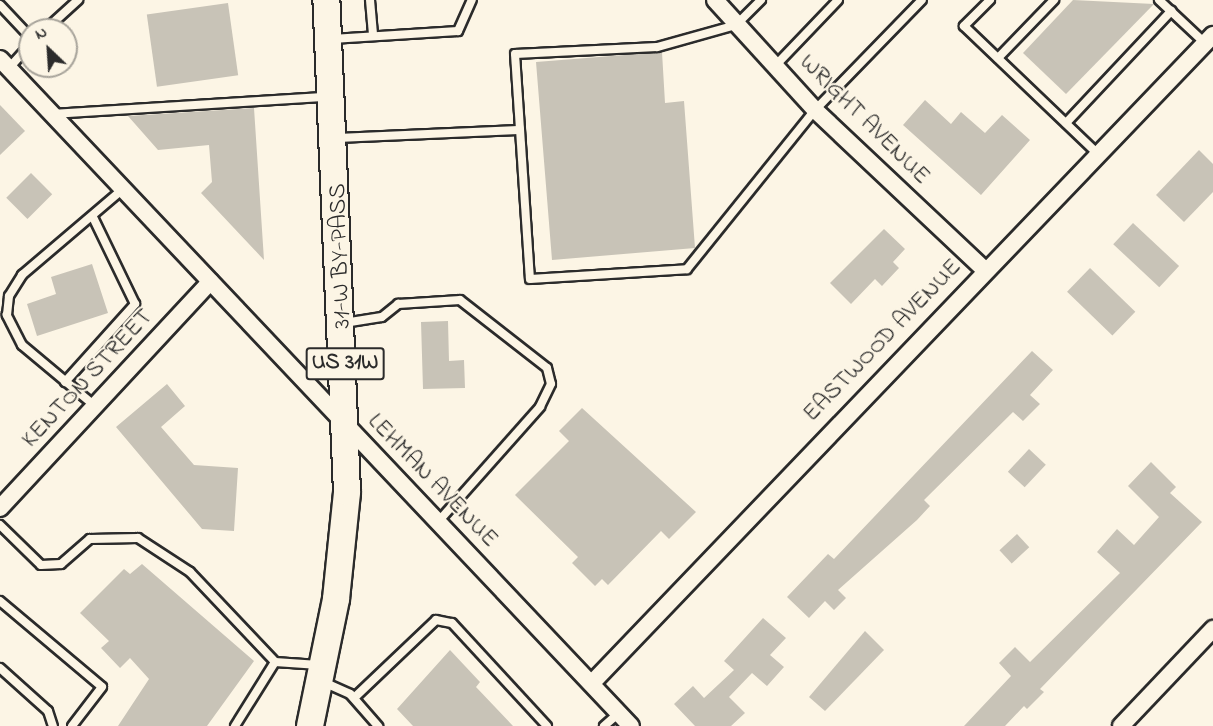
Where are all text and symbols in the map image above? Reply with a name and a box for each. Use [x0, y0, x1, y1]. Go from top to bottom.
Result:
north arrow [18, 18, 78, 78]
text: N [31, 20, 51, 47]
street label: WRIGHT AVENUE [793, 49, 935, 191]
street label: 31-W BY-PASS [324, 183, 358, 329]
street label: EASTWOOD AVENUE [798, 254, 968, 428]
street label: KENTON STREET [16, 304, 160, 454]
road number: US 31W [304, 345, 386, 383]
street label: LEHMAN AVENUE [361, 408, 503, 554]

